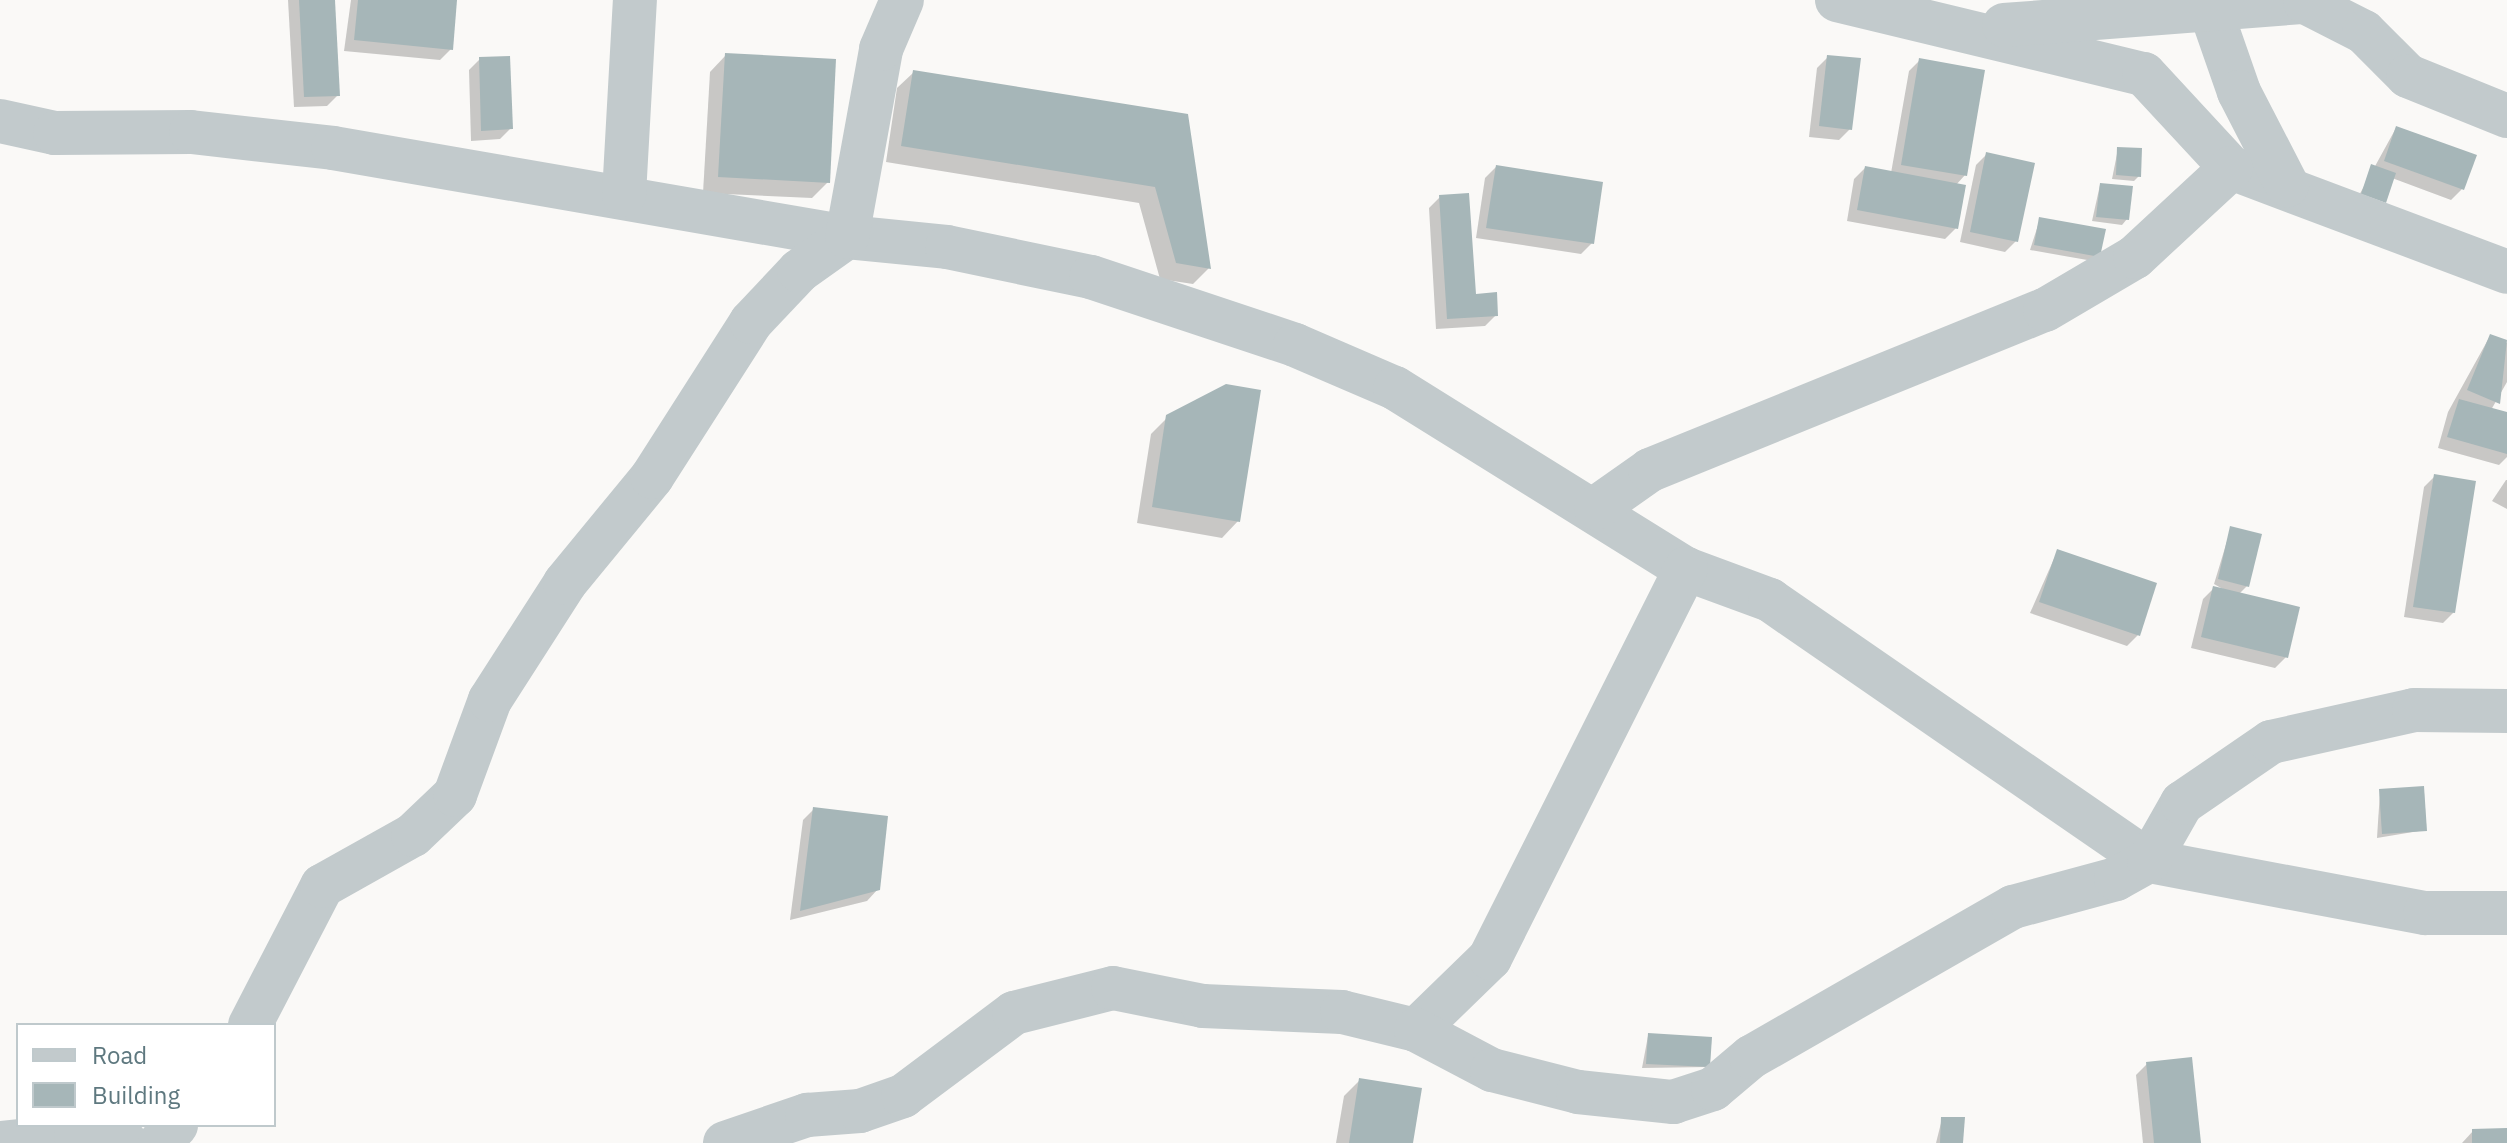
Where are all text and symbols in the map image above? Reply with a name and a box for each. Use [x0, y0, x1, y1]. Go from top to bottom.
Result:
legend [16, 1023, 276, 1127]
text: Road [92, 1039, 147, 1071]
text: Building [92, 1079, 180, 1111]

